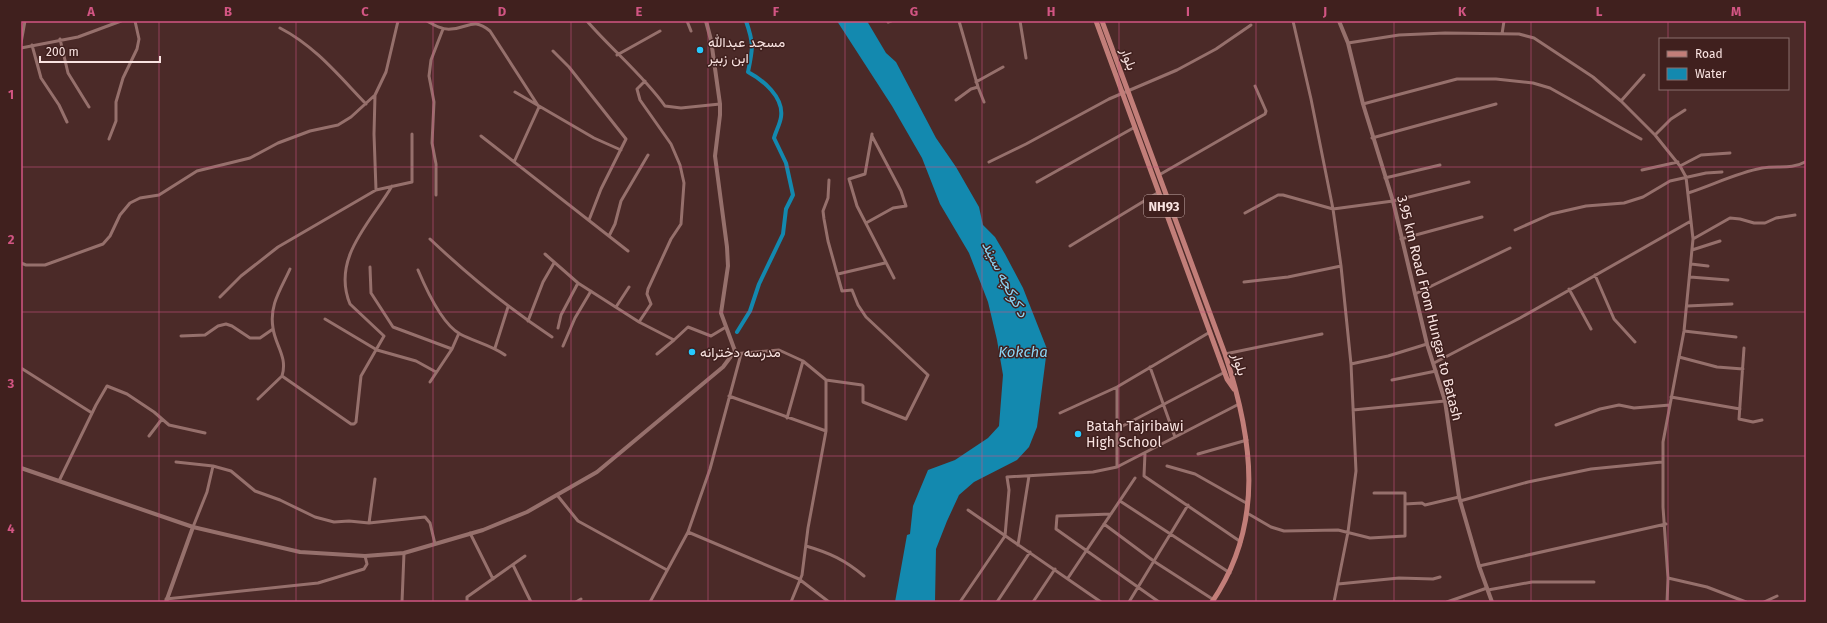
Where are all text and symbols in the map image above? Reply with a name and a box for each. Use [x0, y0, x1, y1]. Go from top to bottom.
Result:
text: A [86, 4, 95, 19]
text: B [224, 4, 232, 19]
text: C [361, 4, 369, 19]
text: D [498, 4, 507, 19]
text: E [636, 4, 643, 19]
text: F [773, 4, 780, 19]
text: G [910, 4, 918, 19]
text: H [1047, 4, 1055, 19]
text: I [1186, 4, 1190, 19]
text: J [1322, 4, 1327, 19]
text: K [1458, 4, 1467, 19]
text: L [1596, 4, 1603, 19]
text: M [1731, 4, 1741, 19]
place label: مسجد عبدالله ابن زبیر [707, 34, 785, 67]
scale bar [40, 38, 160, 64]
legend [1659, 38, 1789, 90]
text: 200 m [46, 45, 79, 59]
marker: مسجد عبدالله ابن زبیر [695, 45, 705, 55]
street label: بلوار [1116, 45, 1140, 73]
text: Road [1695, 47, 1723, 61]
text: Water [1695, 67, 1727, 81]
text: 1 [8, 87, 14, 102]
street label: 3.95 km Road From Hungar to Batash [1393, 194, 1466, 423]
road number: NH93 [1144, 195, 1184, 217]
text: 2 [8, 232, 15, 247]
water label: د کوکچه سیند [977, 238, 1032, 321]
water label: Kokcha [998, 343, 1048, 361]
place label: مدرسه دخترانه [700, 344, 781, 361]
marker: مدرسه دخترانه [687, 347, 697, 357]
street label: بلوار [1228, 350, 1251, 377]
text: 3 [7, 376, 15, 391]
place label: Batah Tajribawi High School [1086, 418, 1184, 451]
marker: Batah Tajribawi High School [1073, 429, 1083, 439]
text: 4 [7, 521, 15, 536]

